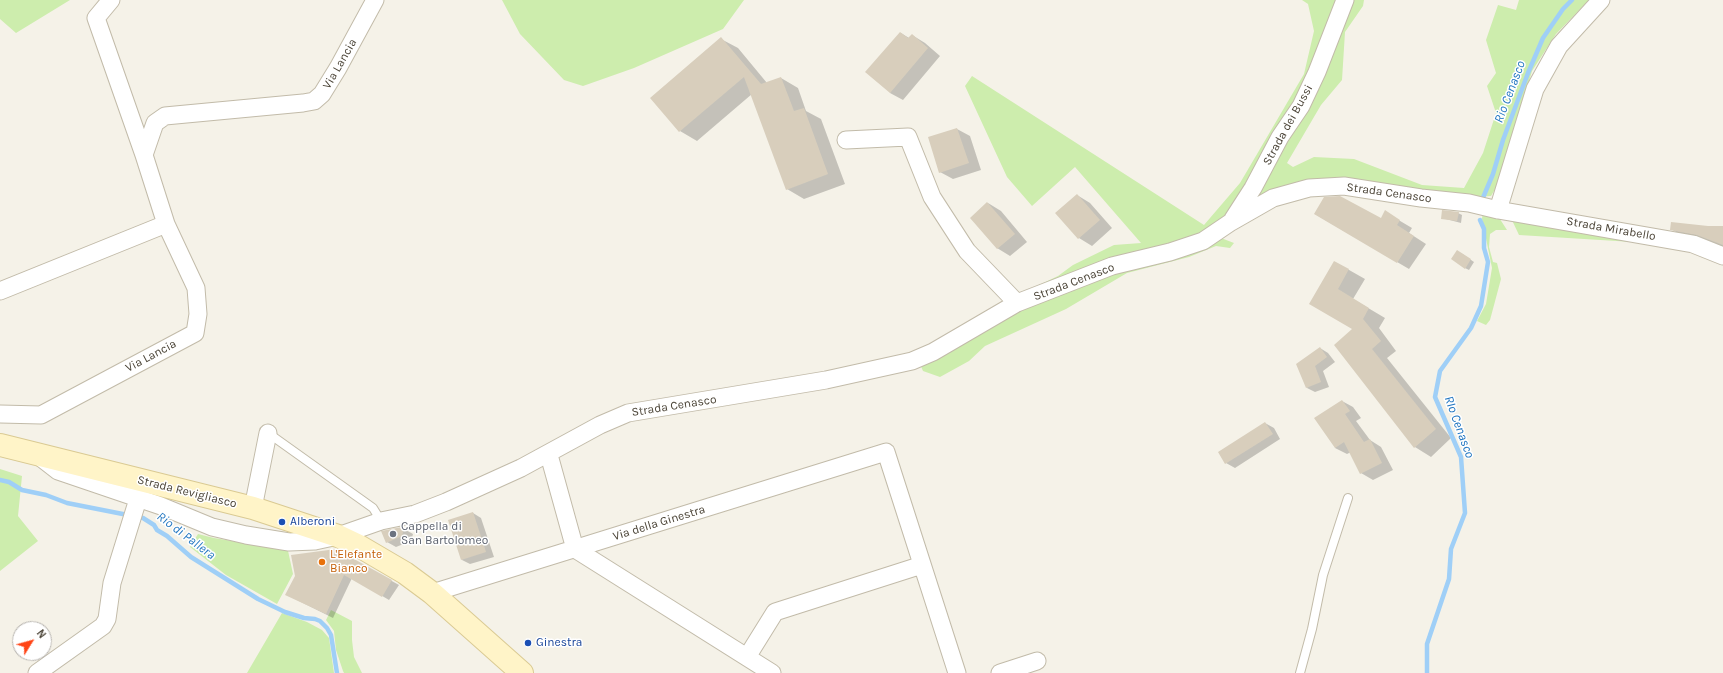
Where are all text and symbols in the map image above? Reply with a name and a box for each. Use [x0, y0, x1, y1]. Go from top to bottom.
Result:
street label: Via Lancia [320, 36, 360, 92]
water label: Rio Cenasco [1491, 59, 1529, 125]
street label: Strada dei Bussi [1260, 82, 1316, 168]
street label: Strada Cenasco [1346, 180, 1432, 206]
street label: Strada Mirabello [1565, 214, 1657, 244]
street label: Strada Cenasco [1031, 260, 1117, 304]
street label: Via Lancia [123, 337, 179, 375]
street label: Strada Cenasco [631, 392, 717, 420]
water label: RIo Cenasco [1441, 394, 1477, 460]
street label: Strada Revigliasco [136, 473, 238, 511]
street label: Via della Ginestra [611, 502, 707, 544]
water label: Rio di Pallera [153, 509, 219, 563]
place label: Alberoni [290, 515, 335, 529]
marker: Alberoni [277, 517, 287, 527]
place label: Cappella di San Bartolomeo [401, 520, 488, 548]
marker: Cappella di San Bartolomeo [388, 529, 398, 539]
place label: L'Elefante Bianco [330, 548, 382, 576]
marker: L'Elefante Bianco [317, 557, 327, 567]
north arrow [12, 621, 52, 661]
text: N [34, 627, 49, 641]
place label: Ginestra [536, 636, 582, 650]
marker: Ginestra [523, 638, 533, 648]

